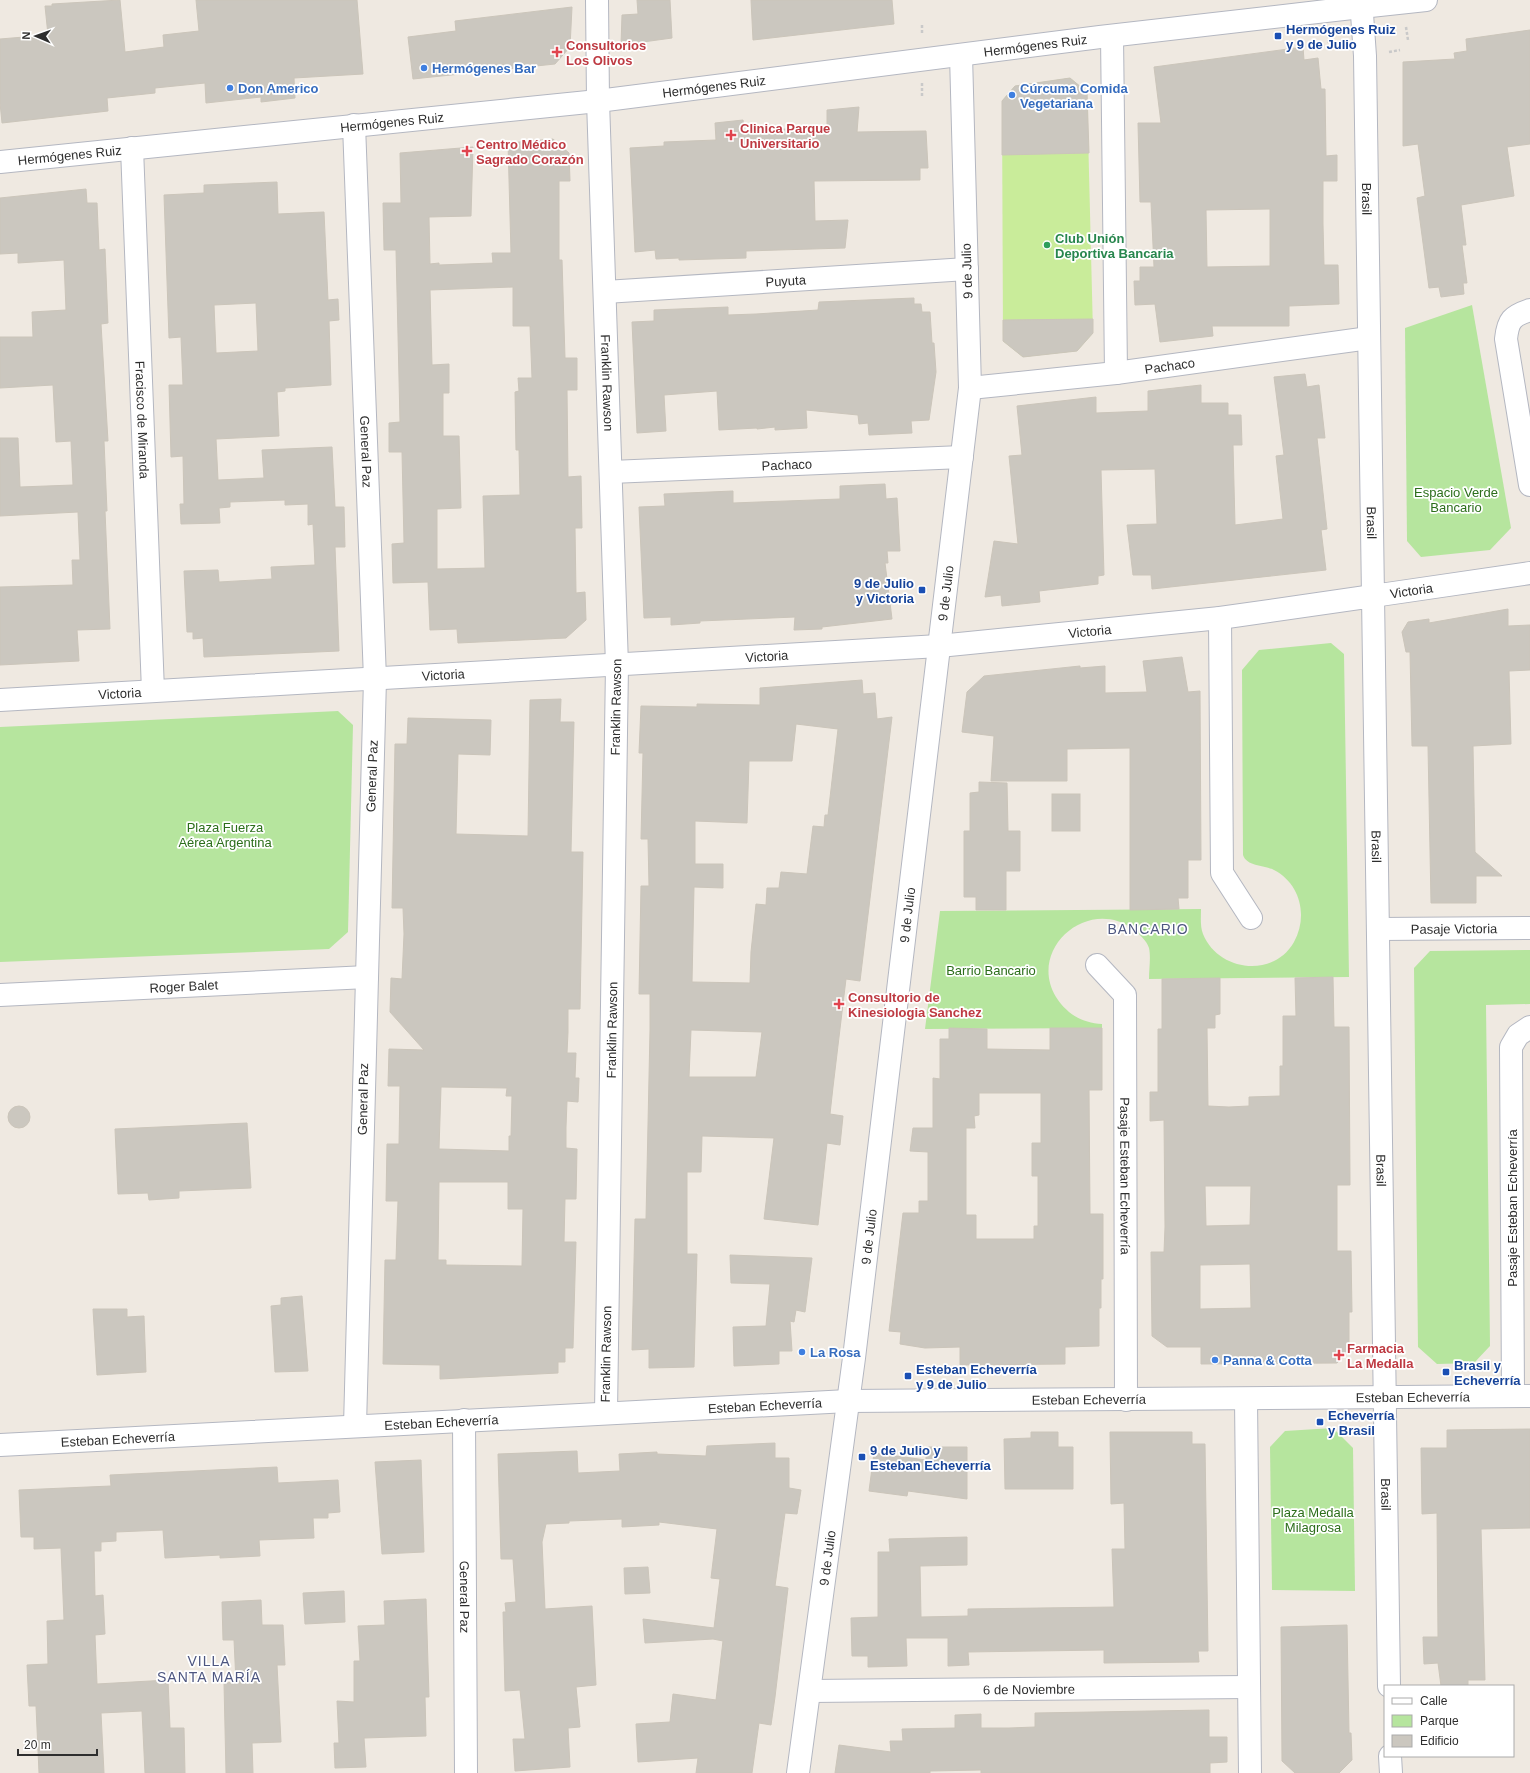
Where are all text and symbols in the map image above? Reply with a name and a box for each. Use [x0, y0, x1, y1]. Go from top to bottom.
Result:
north arrow [16, 16, 56, 56]
place label: Hermógenes Ruiz y 9 de Julio [1286, 22, 1396, 52]
text: N [20, 31, 32, 40]
street label: Hermógenes Ruiz [983, 31, 1088, 59]
marker: Hermógenes Ruiz y 9 de Julio [1273, 31, 1283, 41]
place label: Consultorios Los Olivos [566, 38, 646, 68]
marker: Consultorios Los Olivos [551, 46, 563, 58]
place label: Hermógenes Bar [432, 61, 536, 76]
marker: Hermógenes Bar [419, 63, 429, 73]
street label: Hermógenes Ruiz [661, 72, 767, 100]
place label: Don Americo [238, 81, 318, 96]
place label: Cúrcuma Comida Vegetariana [1020, 81, 1128, 111]
marker: Don Americo [225, 83, 235, 93]
marker: Cúrcuma Comida Vegetariana [1007, 90, 1017, 100]
street label: Hermógenes Ruiz [339, 109, 445, 135]
place label: Clinica Parque Universitario [740, 121, 830, 151]
marker: Clinica Parque Universitario [725, 129, 737, 141]
place label: Centro Médico Sagrado Corazón [476, 137, 584, 167]
street label: Hermógenes Ruiz [17, 142, 122, 168]
marker: Centro Médico Sagrado Corazón [461, 145, 473, 157]
street label: Brasil [1359, 182, 1375, 215]
place label: Club Unión Deportiva Bancaria [1055, 231, 1174, 261]
marker: Club Unión Deportiva Bancaria [1042, 240, 1052, 250]
street label: 9 de Julio [959, 243, 975, 299]
street label: Puyuta [765, 272, 807, 289]
street label: Franklin Rawson [598, 334, 617, 432]
street label: Pachaco [1144, 355, 1196, 376]
street label: Fracisco de Miranda [133, 361, 152, 480]
street label: General Paz [358, 415, 375, 488]
street label: Pachaco [761, 456, 812, 473]
park label: Espacio Verde Bancario [1414, 485, 1498, 515]
street label: Brasil [1364, 506, 1380, 539]
street label: 9 de Julio [935, 565, 956, 622]
place label: 9 de Julio y Victoria [854, 576, 915, 606]
street label: Victoria [1389, 580, 1435, 601]
marker: 9 de Julio y Victoria [917, 585, 927, 595]
street label: Victoria [1067, 621, 1113, 641]
street label: Victoria [745, 647, 789, 665]
street label: Franklin Rawson [608, 658, 624, 756]
street label: Victoria [421, 666, 466, 683]
street label: Victoria [98, 684, 143, 702]
street label: General Paz [363, 740, 381, 812]
park label: Plaza Fuerza Aérea Argentina [178, 820, 272, 850]
street label: Brasil [1369, 830, 1384, 863]
street label: 9 de Julio [896, 886, 918, 943]
district label: BANCARIO [1107, 921, 1189, 937]
street label: Pasaje Victoria [1411, 921, 1498, 936]
park label: Barrio Bancario [946, 963, 1036, 978]
street label: Roger Balet [149, 977, 219, 995]
street label: Franklin Rawson [604, 981, 620, 1079]
place label: Consultorio de Kinesiologia Sanchez [848, 990, 982, 1020]
marker: Consultorio de Kinesiologia Sanchez [833, 998, 845, 1010]
street label: General Paz [355, 1063, 371, 1135]
street label: Pasaje Esteban Echeverría [1118, 1097, 1133, 1256]
street label: Pasaje Esteban Echeverría [1505, 1128, 1520, 1287]
street label: Brasil [1374, 1154, 1389, 1187]
street label: 9 de Julio [858, 1208, 879, 1265]
street label: Franklin Rawson [598, 1305, 614, 1403]
place label: Farmacia La Medalla [1347, 1341, 1414, 1371]
place label: La Rosa [810, 1345, 861, 1360]
marker: La Rosa [797, 1347, 807, 1357]
marker: Farmacia La Medalla [1334, 1350, 1344, 1360]
place label: Panna & Cotta [1223, 1353, 1313, 1368]
marker: Panna & Cotta [1210, 1355, 1220, 1365]
place label: Brasil y Echeverría [1454, 1358, 1521, 1388]
place label: Esteban Echeverría y 9 de Julio [916, 1362, 1037, 1392]
marker: Brasil y Echeverría [1441, 1367, 1451, 1377]
marker: Esteban Echeverría y 9 de Julio [903, 1371, 913, 1381]
street label: Esteban Echeverría [1356, 1389, 1471, 1405]
street label: Esteban Echeverría [1032, 1391, 1147, 1407]
street label: Esteban Echeverría [708, 1395, 823, 1416]
place label: Echeverría y Brasil [1328, 1408, 1395, 1438]
street label: Esteban Echeverría [384, 1412, 500, 1433]
marker: Echeverría y Brasil [1315, 1417, 1325, 1427]
street label: Esteban Echeverría [60, 1428, 176, 1449]
place label: 9 de Julio y Esteban Echeverría [870, 1443, 991, 1473]
marker: 9 de Julio y Esteban Echeverría [857, 1452, 867, 1462]
street label: Brasil [1378, 1478, 1394, 1511]
park label: Plaza Medalla Milagrosa [1272, 1505, 1355, 1535]
street label: 9 de Julio [816, 1529, 838, 1587]
street label: General Paz [457, 1561, 473, 1633]
district label: VILLA SANTA MARÍA [157, 1653, 261, 1685]
street label: 6 de Noviembre [983, 1681, 1075, 1697]
legend [1384, 1685, 1514, 1757]
text: Calle [1420, 1694, 1448, 1708]
text: Parque [1420, 1714, 1459, 1728]
scale bar [18, 1731, 97, 1757]
text: Edificio [1420, 1734, 1459, 1748]
text: 20 m [24, 1738, 51, 1752]

